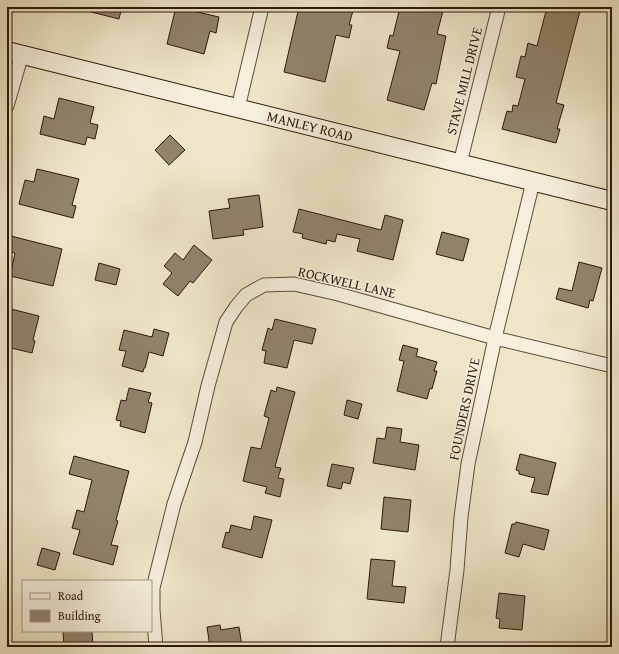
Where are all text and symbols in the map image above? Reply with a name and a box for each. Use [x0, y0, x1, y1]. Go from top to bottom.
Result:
street label: STAVE MILL DRIVE [441, 25, 487, 137]
street label: MANLEY ROAD [265, 106, 355, 146]
street label: ROCKWELL LANE [296, 261, 398, 303]
street label: FOUNDERS DRIVE [443, 356, 485, 462]
legend [22, 580, 152, 632]
text: Road [58, 587, 84, 604]
text: Building [58, 607, 101, 624]

